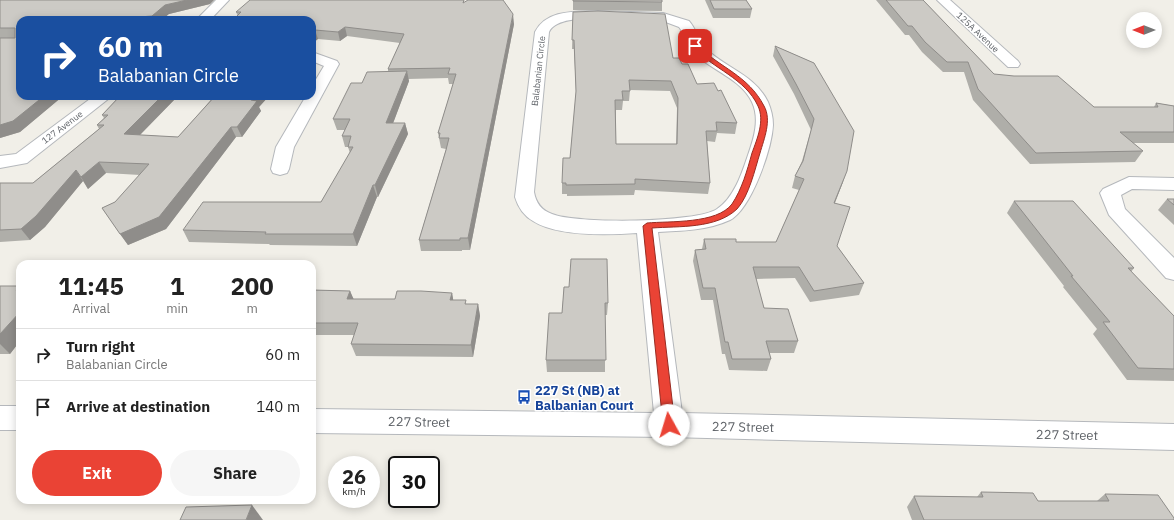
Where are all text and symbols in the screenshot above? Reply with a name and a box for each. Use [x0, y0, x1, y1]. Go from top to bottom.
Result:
street label: 125A Avenue [954, 10, 1002, 55]
north arrow [1126, 12, 1162, 48]
map controls [1126, 12, 1162, 48]
text: 60 m [98, 28, 163, 65]
pin [678, 29, 712, 63]
icon: right [32, 32, 84, 84]
street label: Balabanian Circle [529, 35, 547, 107]
icon: arrive [684, 35, 706, 57]
text: Balabanian Circle [98, 64, 239, 87]
street label: 127 Avenue [39, 108, 85, 146]
text: 11:45 [58, 270, 124, 302]
text: 1 [170, 270, 184, 302]
text: 200 [230, 270, 274, 302]
text: Arrival [72, 300, 110, 317]
text: min [166, 300, 188, 317]
text: m [246, 300, 258, 317]
text: Turn right [66, 337, 135, 356]
icon: right [32, 344, 54, 366]
text: 60 m [265, 345, 300, 364]
text: Balabanian Circle [66, 356, 168, 373]
place label: 227 St (NB) at Balbanian Court [535, 382, 634, 414]
bus stop icon: 227 St (NB) at Balbanian Court [516, 389, 532, 405]
icon: arrive [32, 396, 54, 418]
text: Arrive at destination [66, 397, 210, 416]
text: 140 m [256, 397, 300, 416]
position arrow [648, 404, 690, 446]
street label: 227 Street [388, 413, 450, 431]
street label: 227 Street [712, 418, 774, 436]
street label: 227 Street [1036, 426, 1098, 444]
button: Exit [32, 450, 162, 496]
button: Share [170, 450, 300, 496]
speed limit sign: 30 [388, 456, 440, 508]
text: 26 [342, 463, 366, 490]
text: km/h [342, 485, 366, 498]

